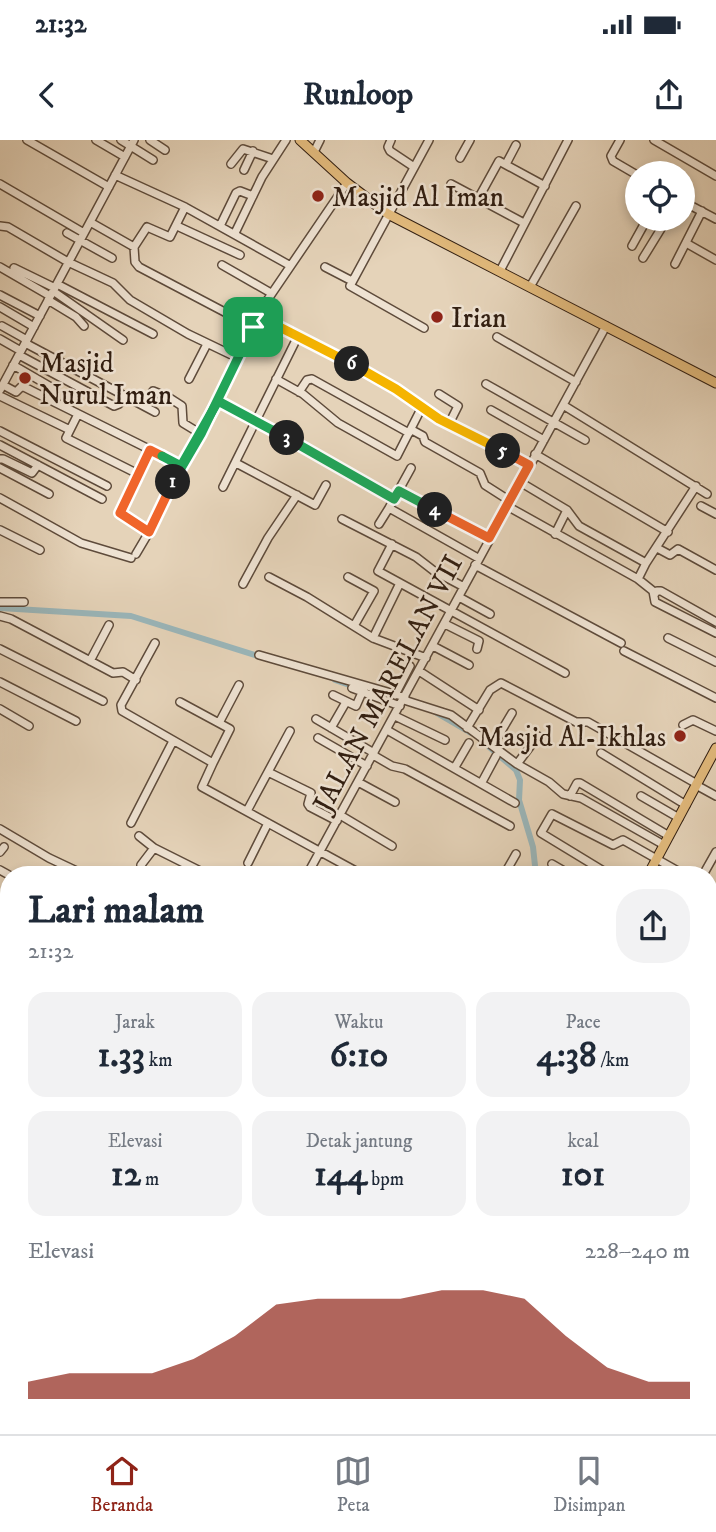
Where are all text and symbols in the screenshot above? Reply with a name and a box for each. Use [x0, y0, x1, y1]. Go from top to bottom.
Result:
text: 21:32 [35, 8, 87, 41]
text: Runloop [303, 75, 413, 115]
icon: back [28, 76, 66, 114]
icon: share [650, 76, 688, 114]
map controls [625, 161, 695, 231]
button: locate [625, 161, 695, 231]
place label: Masjid Al Iman [332, 180, 504, 215]
marker: Masjid Al Iman [310, 188, 326, 204]
pin [223, 297, 283, 357]
place label: Irian [451, 301, 507, 336]
icon: arrive [234, 308, 272, 346]
marker: Irian [429, 309, 445, 325]
place label: Masjid Nurul Iman [39, 346, 173, 413]
pin: 6 [334, 346, 370, 382]
text: 6 [347, 352, 356, 375]
marker: Masjid Nurul Iman [17, 370, 33, 386]
pin: 3 [270, 420, 304, 456]
text: 3 [283, 426, 290, 449]
pin: 5 [486, 434, 520, 468]
text: 5 [498, 439, 507, 462]
pin: 1 [156, 464, 190, 500]
text: 1 [169, 470, 176, 493]
pin: 4 [418, 492, 452, 528]
text: 4 [429, 498, 440, 521]
street label: JALAN MARELAN VII [304, 549, 471, 821]
place label: Masjid Al-Ikhlas [478, 720, 666, 755]
marker: Masjid Al-Ikhlas [672, 728, 688, 744]
text: Lari malam [28, 887, 204, 935]
button: share [616, 889, 690, 963]
text: 21:32 [28, 937, 74, 966]
text: Jarak [115, 1011, 155, 1034]
text: Waktu [335, 1011, 383, 1034]
text: Pace [565, 1011, 601, 1034]
text: 1.33 [97, 1034, 145, 1078]
text: 6:10 [330, 1034, 388, 1078]
text: 4:38 [537, 1034, 596, 1078]
text: km [145, 1049, 173, 1072]
text: /km [596, 1049, 629, 1072]
text: Elevasi [108, 1130, 162, 1153]
text: Detak jantung [306, 1130, 412, 1153]
text: kcal [567, 1130, 599, 1153]
text: 12 [111, 1153, 141, 1197]
text: 144 [314, 1153, 367, 1197]
text: 101 [561, 1153, 605, 1197]
text: m [141, 1168, 159, 1191]
text: bpm [367, 1168, 404, 1191]
text: Elevasi [28, 1237, 94, 1266]
text: 228–240 m [585, 1237, 690, 1266]
tab: Beranda [91, 1452, 153, 1517]
tab: Peta [334, 1452, 372, 1517]
tab: Disimpan [553, 1452, 625, 1517]

